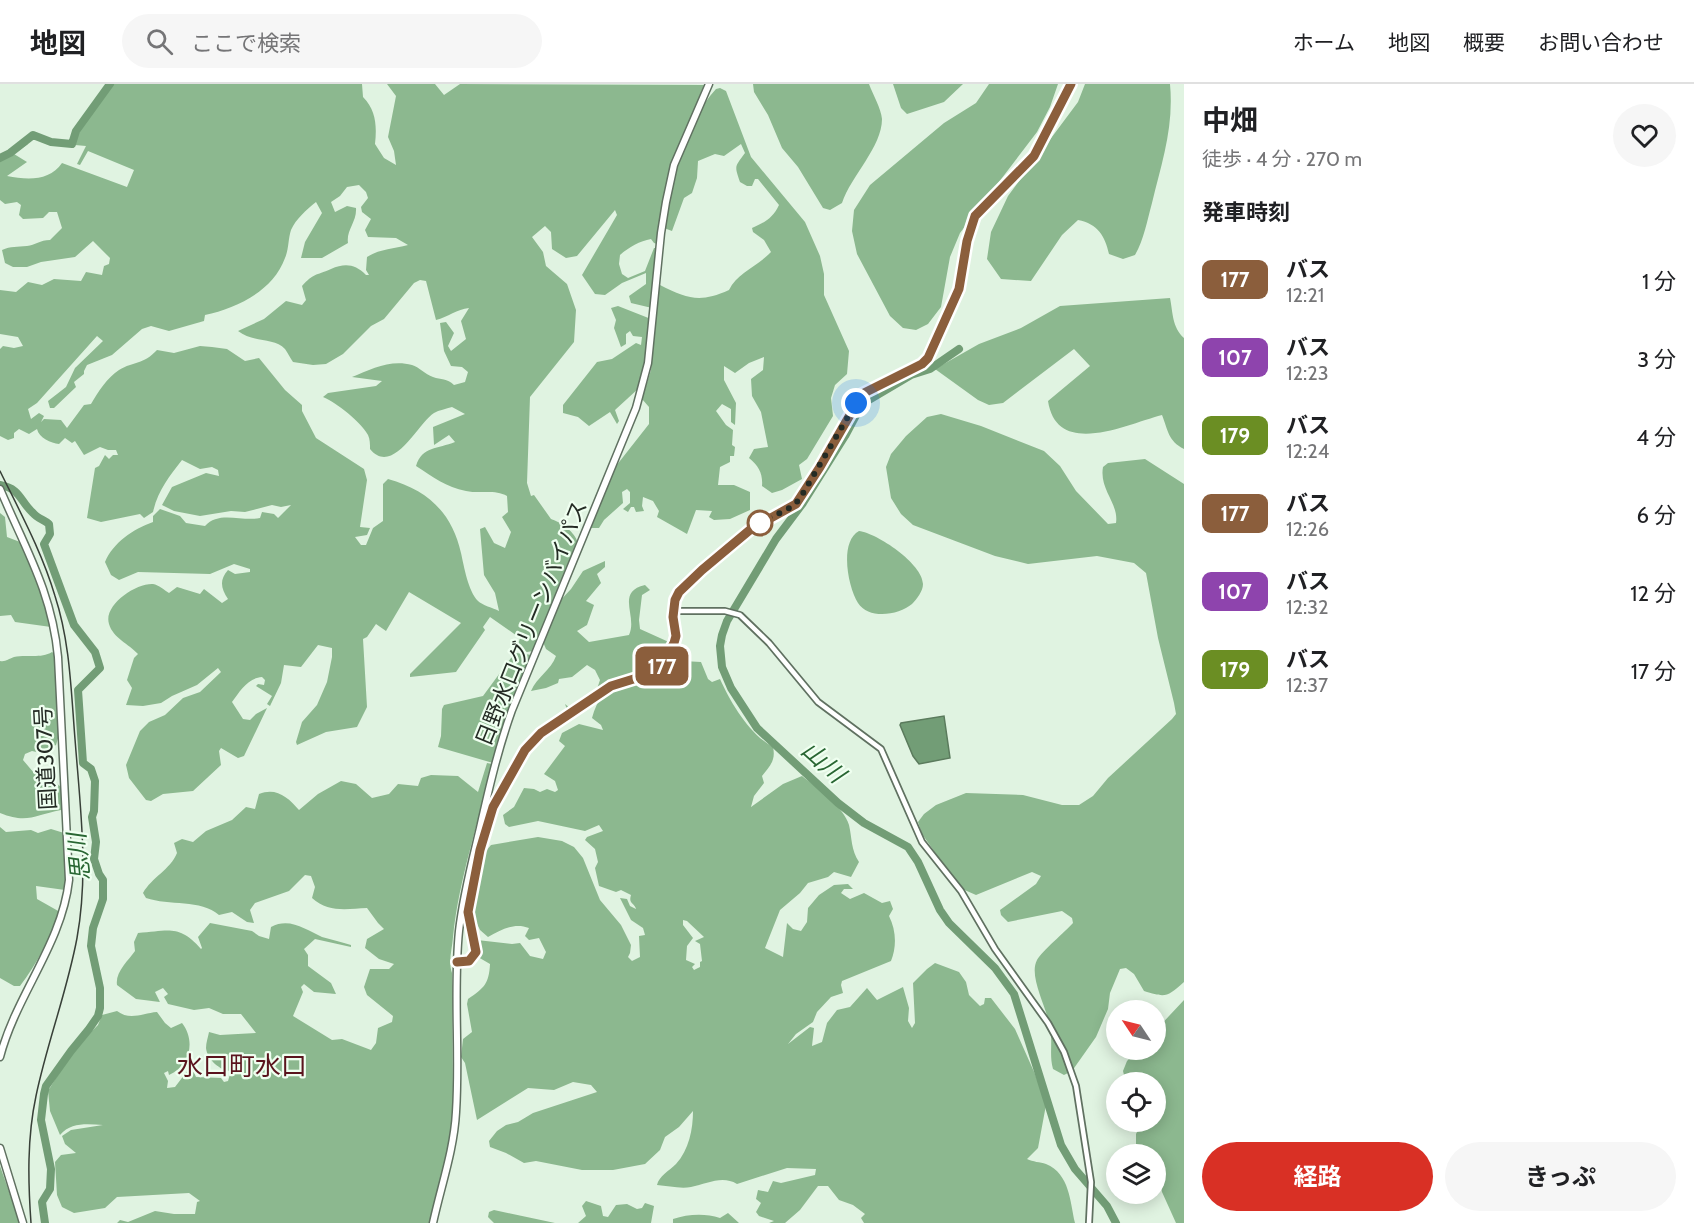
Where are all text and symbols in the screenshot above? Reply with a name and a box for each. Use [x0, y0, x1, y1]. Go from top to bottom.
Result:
search box [122, 14, 542, 68]
icon: search [143, 25, 176, 58]
text: 地図 [30, 26, 86, 60]
text: ここで検索 [191, 30, 301, 57]
text: ホーム [1293, 30, 1355, 55]
text: 地図 [1388, 30, 1430, 55]
text: 概要 [1463, 30, 1505, 55]
text: お問い合わせ [1538, 30, 1664, 55]
text: 中畑 [1202, 103, 1258, 137]
button: heart [1613, 104, 1676, 167]
text: 徒歩 · 4 分 · 270 m [1202, 147, 1362, 171]
text: 発車時刻 [1202, 199, 1290, 226]
text: バス [1286, 256, 1330, 283]
text: 177 [1220, 267, 1250, 292]
text: 1 分 [1642, 268, 1676, 295]
text: 12:21 [1286, 283, 1324, 307]
text: バス [1286, 334, 1330, 361]
text: 107 [1218, 345, 1252, 370]
text: 3 分 [1637, 346, 1676, 373]
text: 12:23 [1286, 361, 1328, 385]
your location [841, 388, 871, 418]
text: バス [1286, 412, 1330, 439]
text: 179 [1220, 423, 1250, 448]
text: 4 分 [1636, 424, 1676, 451]
text: 12:24 [1286, 439, 1329, 463]
text: バス [1286, 490, 1330, 517]
street label: 日野水口グリーンバイパス [470, 496, 593, 750]
text: 177 [1220, 501, 1250, 526]
text: 6 分 [1637, 502, 1676, 529]
unlabelled marker [747, 510, 773, 536]
text: 12:26 [1286, 517, 1329, 541]
text: バス [1286, 568, 1330, 595]
text: 107 [1218, 579, 1252, 604]
text: 12 分 [1630, 580, 1676, 607]
text: 12:32 [1286, 595, 1328, 619]
line badge: 177 [628, 646, 696, 686]
text: バス [1286, 646, 1330, 673]
text: 177 [647, 654, 677, 679]
text: 179 [1220, 657, 1250, 682]
text: 17 分 [1631, 658, 1676, 685]
text: 12:37 [1286, 673, 1328, 697]
street label: 国道307号 [29, 705, 62, 811]
water label: 山川 [796, 735, 853, 790]
water label: 思川 [61, 829, 95, 882]
north arrow [1106, 1000, 1166, 1060]
map controls [1106, 1000, 1166, 1204]
district label: 水口町水口 [177, 1050, 307, 1082]
button: locate [1106, 1072, 1166, 1132]
button: 経路 [1202, 1142, 1433, 1211]
button: きっぷ [1445, 1142, 1676, 1211]
button: layers [1106, 1144, 1166, 1204]

